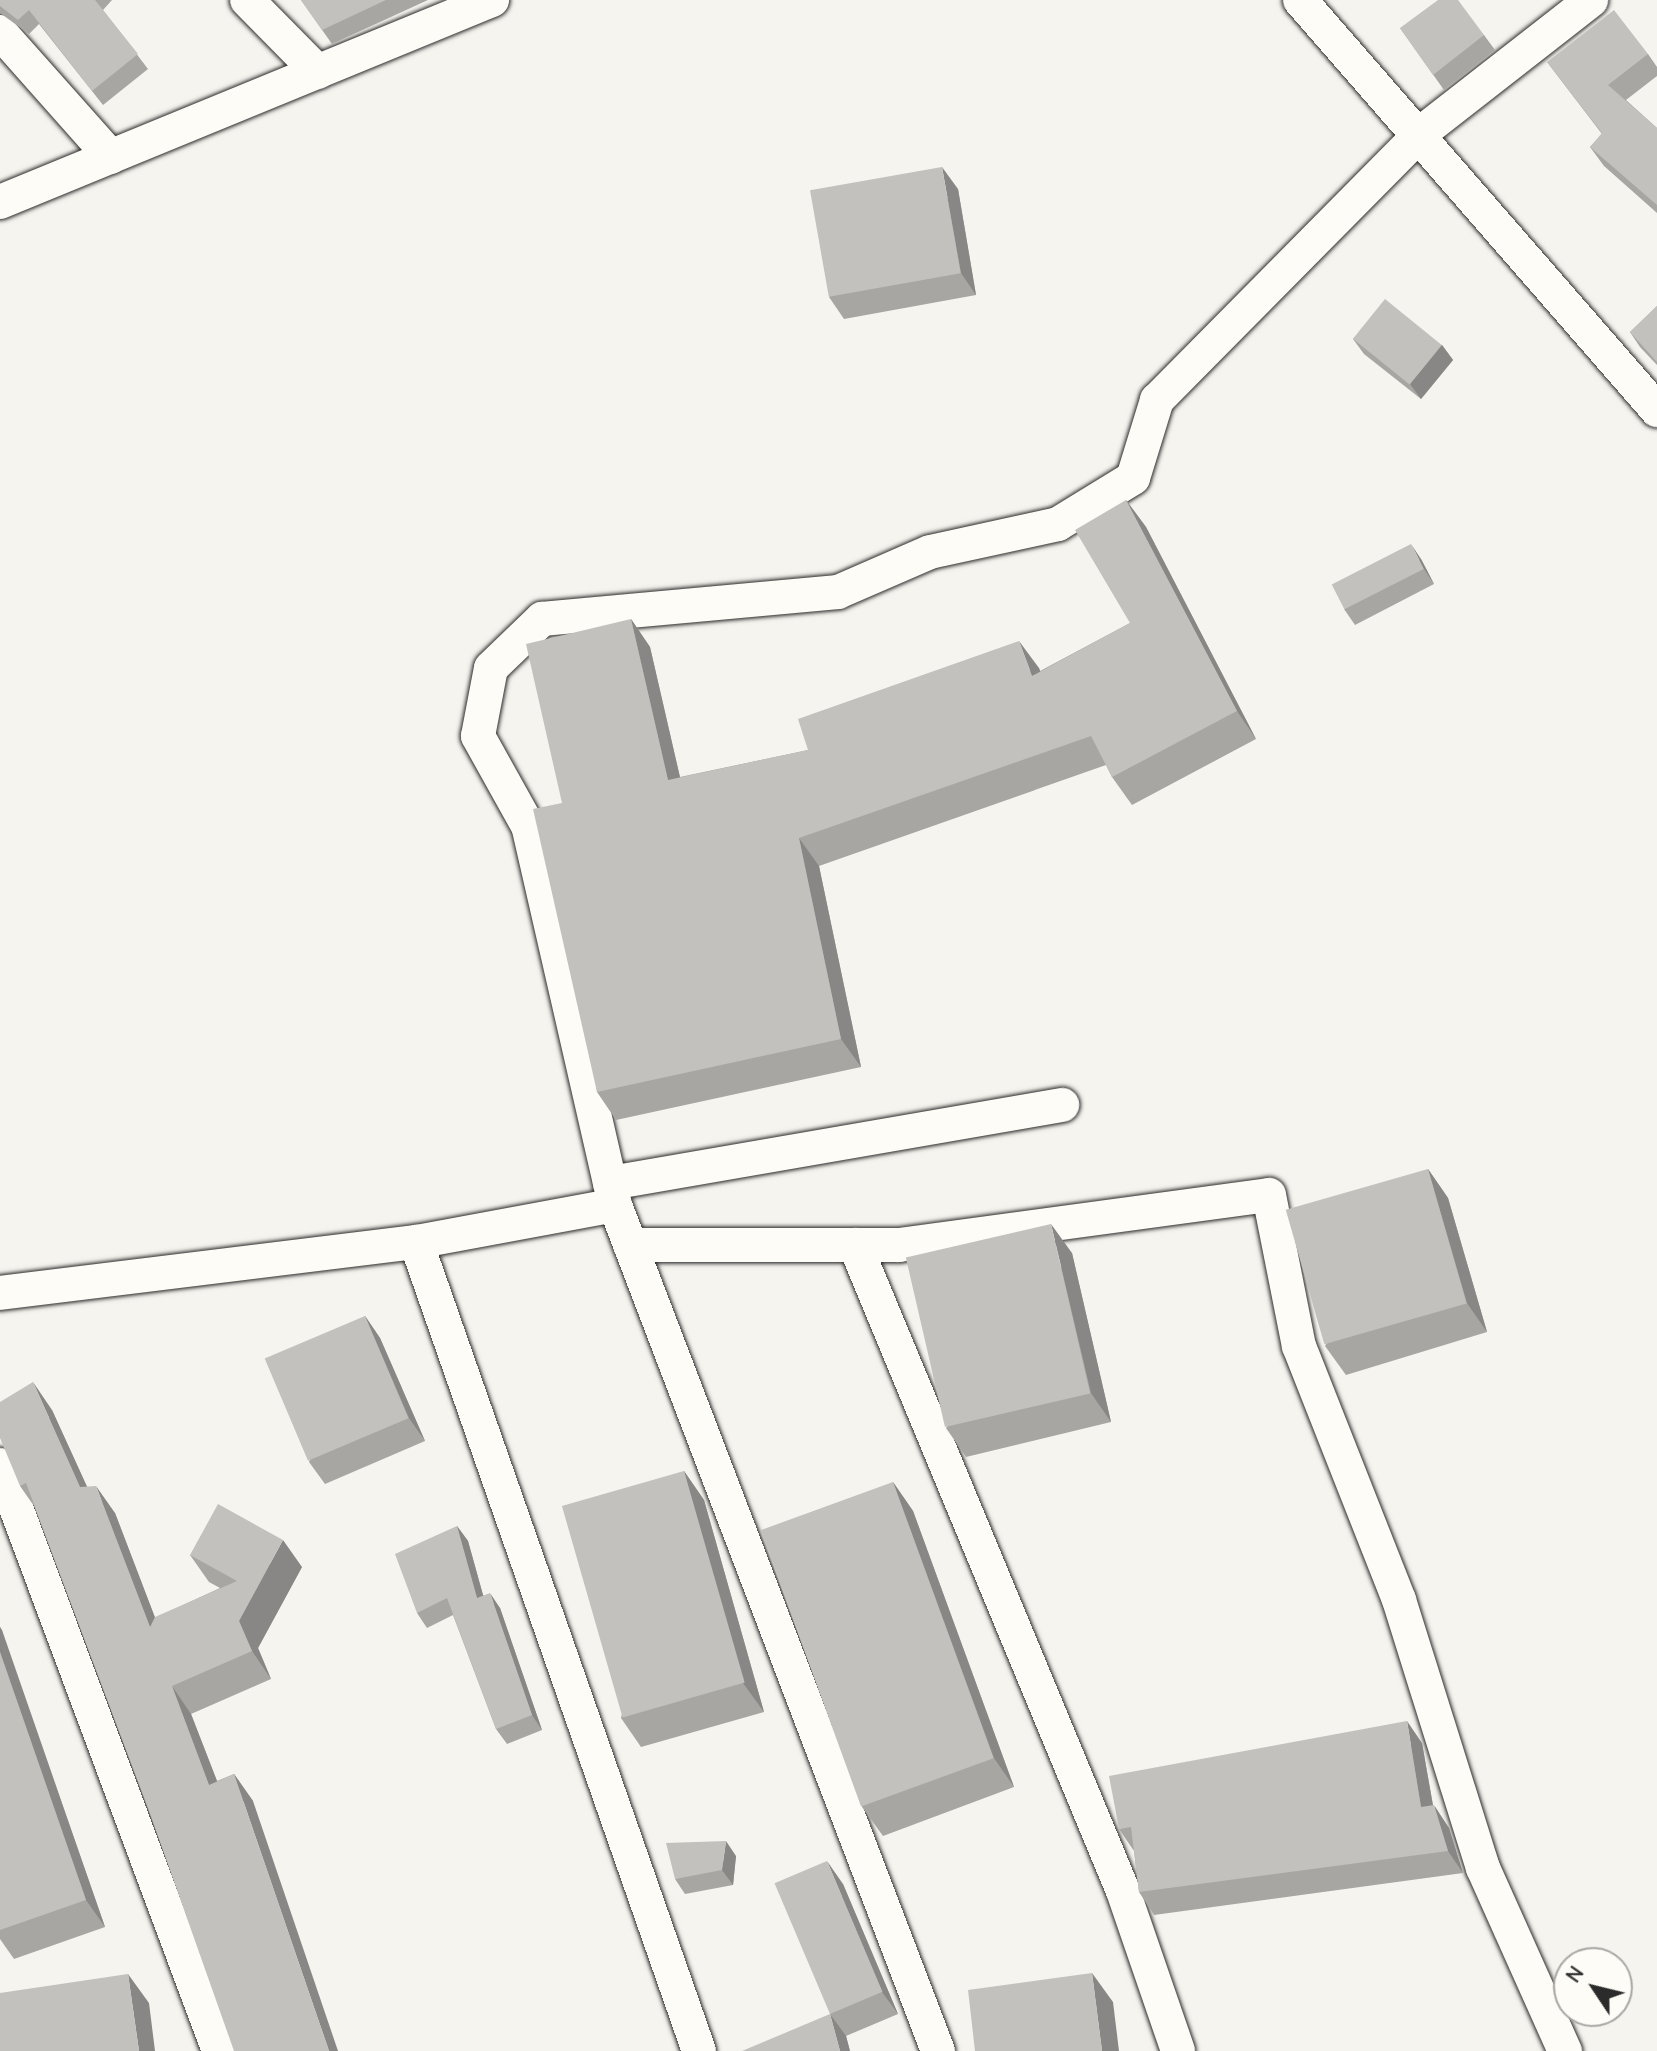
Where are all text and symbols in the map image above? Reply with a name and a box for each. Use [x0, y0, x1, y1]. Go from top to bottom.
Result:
north arrow [1553, 1947, 1633, 2027]
text: N [1560, 1961, 1590, 1988]

